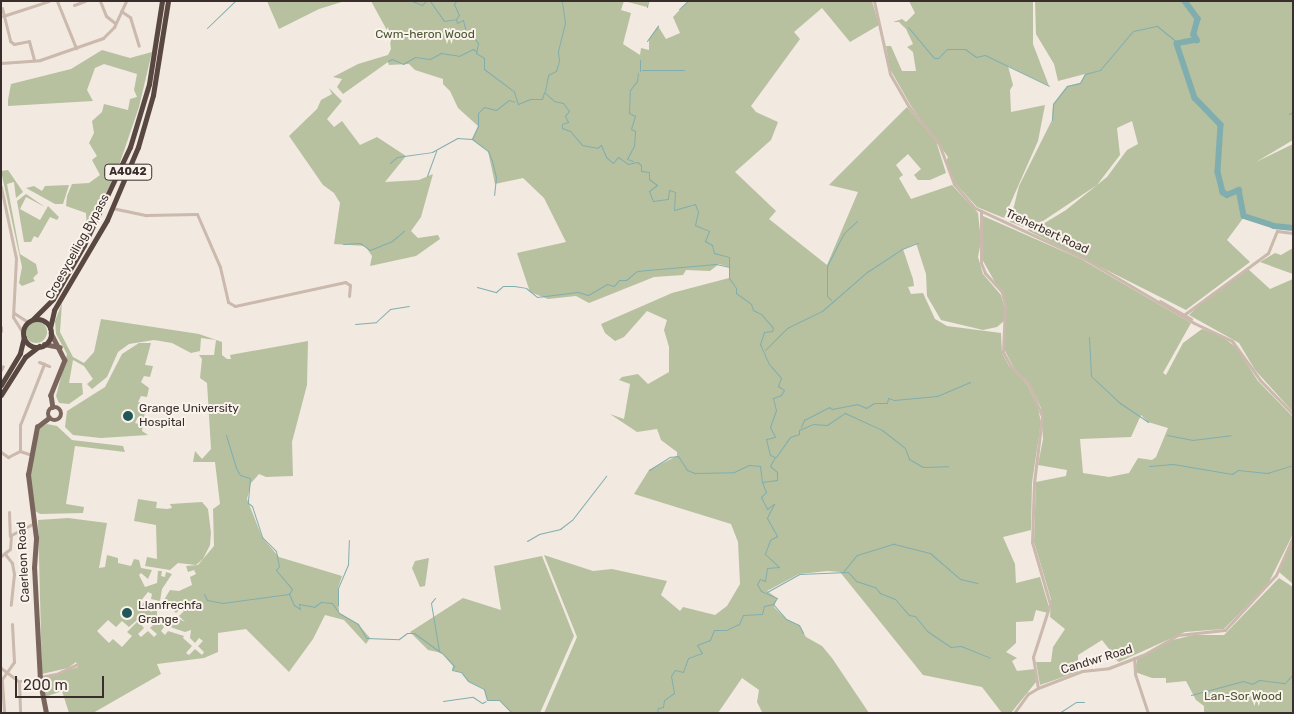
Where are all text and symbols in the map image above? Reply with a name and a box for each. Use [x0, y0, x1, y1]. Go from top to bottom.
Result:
park label: Cwm-heron Wood [375, 28, 475, 42]
road number: A4042 [103, 163, 153, 180]
street label: Croesyceiliog Bypass [43, 192, 113, 302]
street label: Treherbert Road [1003, 206, 1091, 258]
place label: Grange University Hospital [139, 402, 239, 430]
marker: Grange University Hospital [121, 409, 135, 423]
street label: Caerleon Road [15, 521, 33, 603]
place label: Llanfrechfa Grange [138, 599, 202, 627]
marker: Llanfrechfa Grange [120, 606, 134, 620]
street label: Candwr Road [1059, 642, 1135, 678]
scale bar [18, 666, 106, 698]
text: 200 m [23, 676, 68, 694]
park label: Lan-Sor Wood [1204, 690, 1282, 704]

